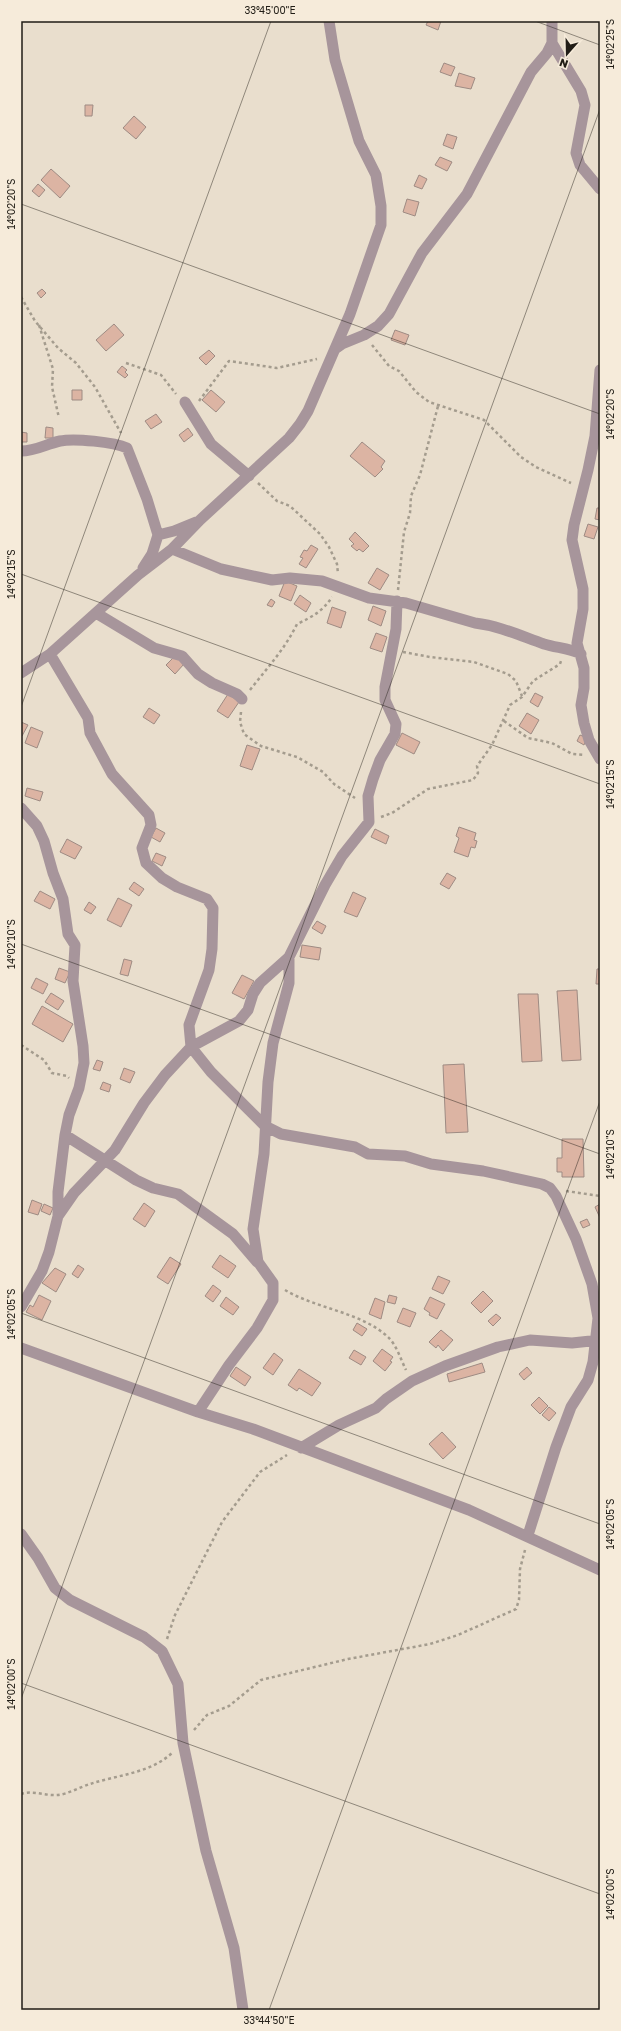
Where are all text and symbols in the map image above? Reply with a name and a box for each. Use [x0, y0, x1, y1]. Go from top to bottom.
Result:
text: 33°45'00"E [244, 4, 296, 16]
text: 14°02'25"S [604, 19, 616, 69]
north arrow [547, 34, 587, 74]
text: N [557, 56, 570, 71]
text: 14°02'20"S [5, 179, 17, 229]
text: 14°02'20"S [604, 389, 616, 439]
text: 14°02'15"S [5, 549, 17, 599]
text: 14°02'15"S [604, 759, 616, 809]
text: 14°02'10"S [5, 919, 17, 969]
text: 14°02'10"S [604, 1129, 616, 1179]
text: 14°02'05"S [5, 1289, 17, 1339]
text: 14°02'05"S [604, 1499, 616, 1549]
text: 14°02'00"S [5, 1658, 17, 1710]
text: 14°02'00"S [604, 1868, 616, 1920]
text: 33°44'50"E [243, 2014, 295, 2026]

